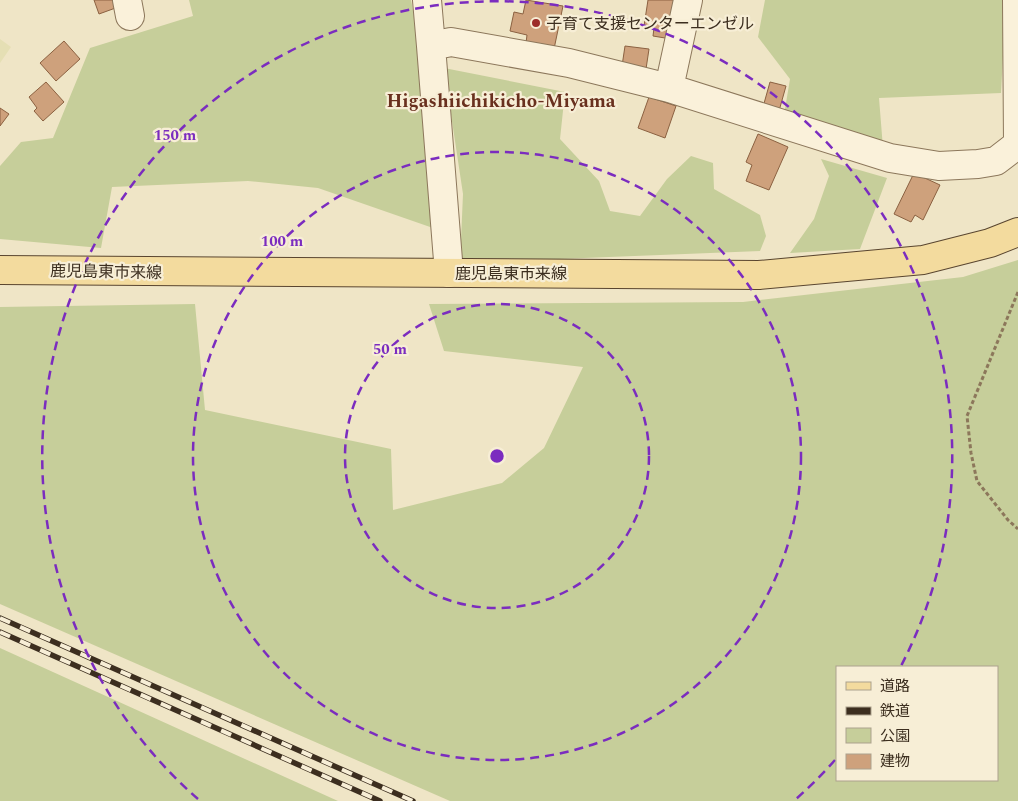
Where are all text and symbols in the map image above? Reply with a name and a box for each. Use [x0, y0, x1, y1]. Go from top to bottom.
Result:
place label: 子育て支援センターエンゼル [546, 12, 754, 36]
marker: 子育て支援センターエンゼル [530, 17, 542, 29]
district label: Higashiichikicho-Miyama [386, 87, 616, 116]
text: 150 m [154, 124, 197, 147]
text: 100 m [261, 230, 304, 253]
street label: 鹿児島東市来線 [50, 259, 162, 285]
street label: 鹿児島東市来線 [455, 262, 567, 286]
text: 50 m [373, 338, 408, 361]
centre of rings [488, 447, 506, 465]
legend [836, 666, 998, 781]
text: 道路 [880, 675, 910, 698]
text: 鉄道 [880, 700, 910, 723]
text: 公園 [880, 725, 910, 748]
text: 建物 [880, 750, 910, 773]

